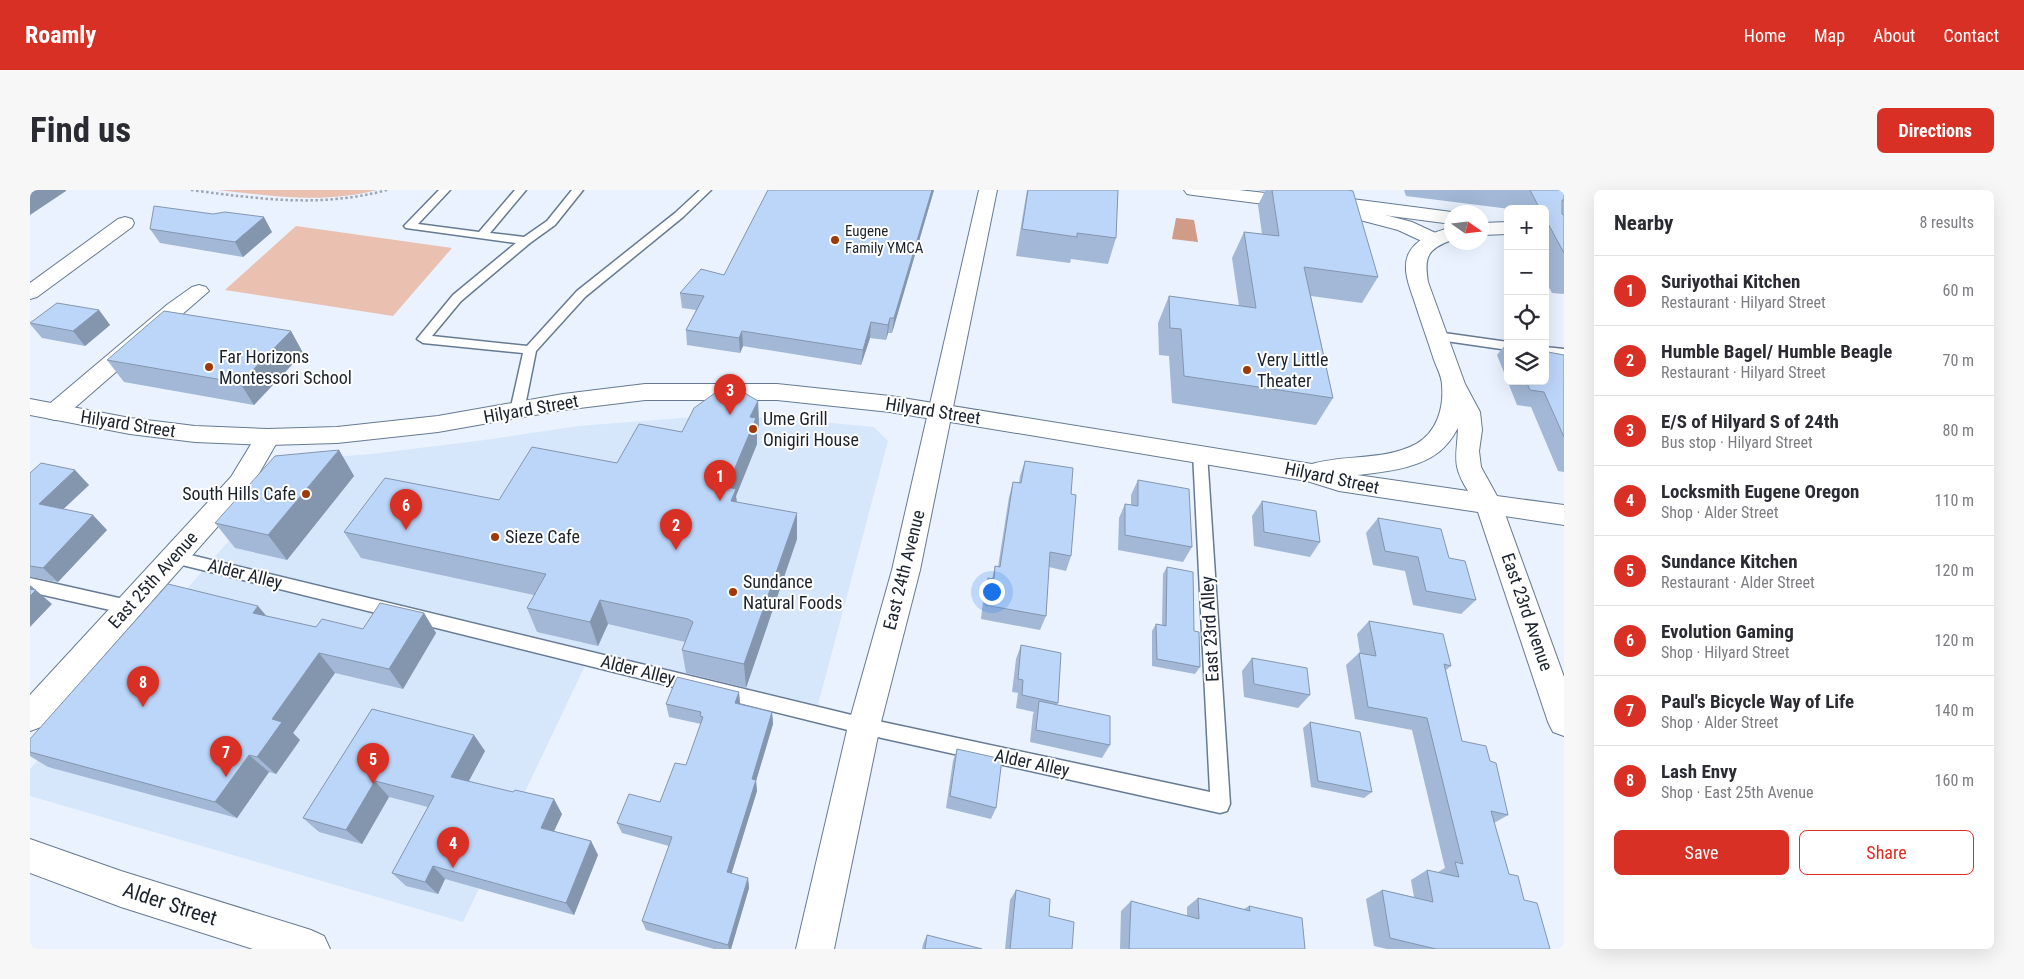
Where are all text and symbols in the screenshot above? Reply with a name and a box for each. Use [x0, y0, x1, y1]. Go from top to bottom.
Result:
text: Roamly [25, 21, 96, 49]
text: Home [1744, 25, 1786, 46]
text: Map [1814, 25, 1845, 46]
text: About [1873, 25, 1915, 46]
text: Contact [1943, 25, 1999, 46]
button: Directions [1877, 108, 1994, 153]
text: Find us [30, 110, 131, 151]
north arrow [1444, 205, 1489, 250]
map controls [1504, 205, 1549, 385]
button: + [1504, 205, 1549, 250]
text: Nearby [1614, 211, 1673, 235]
text: 8 results [1919, 213, 1974, 232]
place label: Eugene Family YMCA [845, 222, 924, 257]
marker: Eugene Family YMCA [829, 234, 841, 246]
button: − [1504, 250, 1549, 295]
text: Suriyothai Kitchen [1661, 270, 1800, 293]
text: 1 [1626, 281, 1634, 300]
text: 60 m [1942, 281, 1974, 300]
text: Restaurant · Hilyard Street [1661, 293, 1826, 312]
button: locate [1504, 295, 1549, 340]
button: layers [1504, 340, 1549, 385]
text: Humble Bagel/ Humble Beagle [1661, 340, 1892, 363]
place label: Far Horizons Montessori School [219, 346, 352, 388]
place label: Very Little Theater [1257, 349, 1328, 391]
text: 2 [1626, 351, 1634, 370]
text: 70 m [1942, 351, 1974, 370]
marker: Far Horizons Montessori School [203, 361, 215, 373]
text: Restaurant · Hilyard Street [1661, 363, 1826, 382]
marker: Very Little Theater [1241, 364, 1253, 376]
pin: 3 [714, 374, 746, 415]
street label: Hilyard Street [482, 390, 580, 427]
street label: Hilyard Street [884, 393, 982, 428]
street label: Hilyard Street [79, 406, 177, 441]
place label: Ume Grill Onigiri House [763, 408, 859, 450]
text: E/S of Hilyard S of 24th [1661, 410, 1839, 433]
text: 3 [1626, 421, 1634, 440]
text: 80 m [1942, 421, 1974, 440]
marker: Ume Grill Onigiri House [747, 423, 759, 435]
text: Bus stop · Hilyard Street [1661, 433, 1813, 452]
street label: Hilyard Street [1283, 457, 1381, 498]
pin: 1 [704, 460, 736, 501]
text: Locksmith Eugene Oregon [1661, 480, 1859, 503]
place label: South Hills Cafe [182, 483, 296, 504]
marker: South Hills Cafe [300, 488, 312, 500]
pin: 6 [390, 489, 422, 530]
text: 4 [1626, 491, 1634, 510]
text: 110 m [1935, 491, 1974, 510]
text: Shop · Alder Street [1661, 503, 1779, 522]
street label: East 24th Avenue [878, 508, 929, 632]
pin: 2 [660, 509, 692, 550]
place label: Sieze Cafe [505, 526, 580, 547]
street label: East 25th Avenue [104, 527, 202, 632]
marker: Sieze Cafe [489, 531, 501, 543]
street label: East 23rd Avenue [1497, 550, 1557, 674]
text: Sundance Kitchen [1661, 550, 1798, 573]
street label: Alder Alley [206, 554, 285, 593]
text: 5 [1626, 561, 1634, 580]
text: 120 m [1935, 561, 1974, 580]
place label: Sundance Natural Foods [743, 571, 843, 613]
text: Restaurant · Alder Street [1661, 573, 1815, 592]
street label: East 23rd Alley [1196, 575, 1223, 682]
your location [979, 579, 1005, 605]
marker: Sundance Natural Foods [727, 586, 739, 598]
text: Evolution Gaming [1661, 620, 1794, 643]
text: 6 [1626, 631, 1634, 650]
text: 120 m [1935, 631, 1974, 650]
text: Shop · Hilyard Street [1661, 643, 1790, 662]
street label: Alder Alley [599, 650, 678, 689]
pin: 8 [127, 666, 159, 707]
text: Paul's Bicycle Way of Life [1661, 690, 1854, 713]
text: 7 [1626, 701, 1634, 720]
text: 140 m [1935, 701, 1974, 720]
text: Shop · Alder Street [1661, 713, 1779, 732]
pin: 7 [210, 736, 242, 777]
pin: 5 [357, 743, 389, 784]
street label: Alder Alley [993, 744, 1072, 781]
text: Lash Envy [1661, 760, 1737, 783]
text: 8 [1626, 771, 1634, 790]
text: 160 m [1935, 771, 1974, 790]
text: Shop · East 25th Avenue [1661, 783, 1814, 802]
pin: 4 [437, 827, 469, 868]
button: Save [1614, 830, 1789, 875]
button: Share [1799, 830, 1974, 875]
street label: Alder Street [120, 878, 220, 930]

